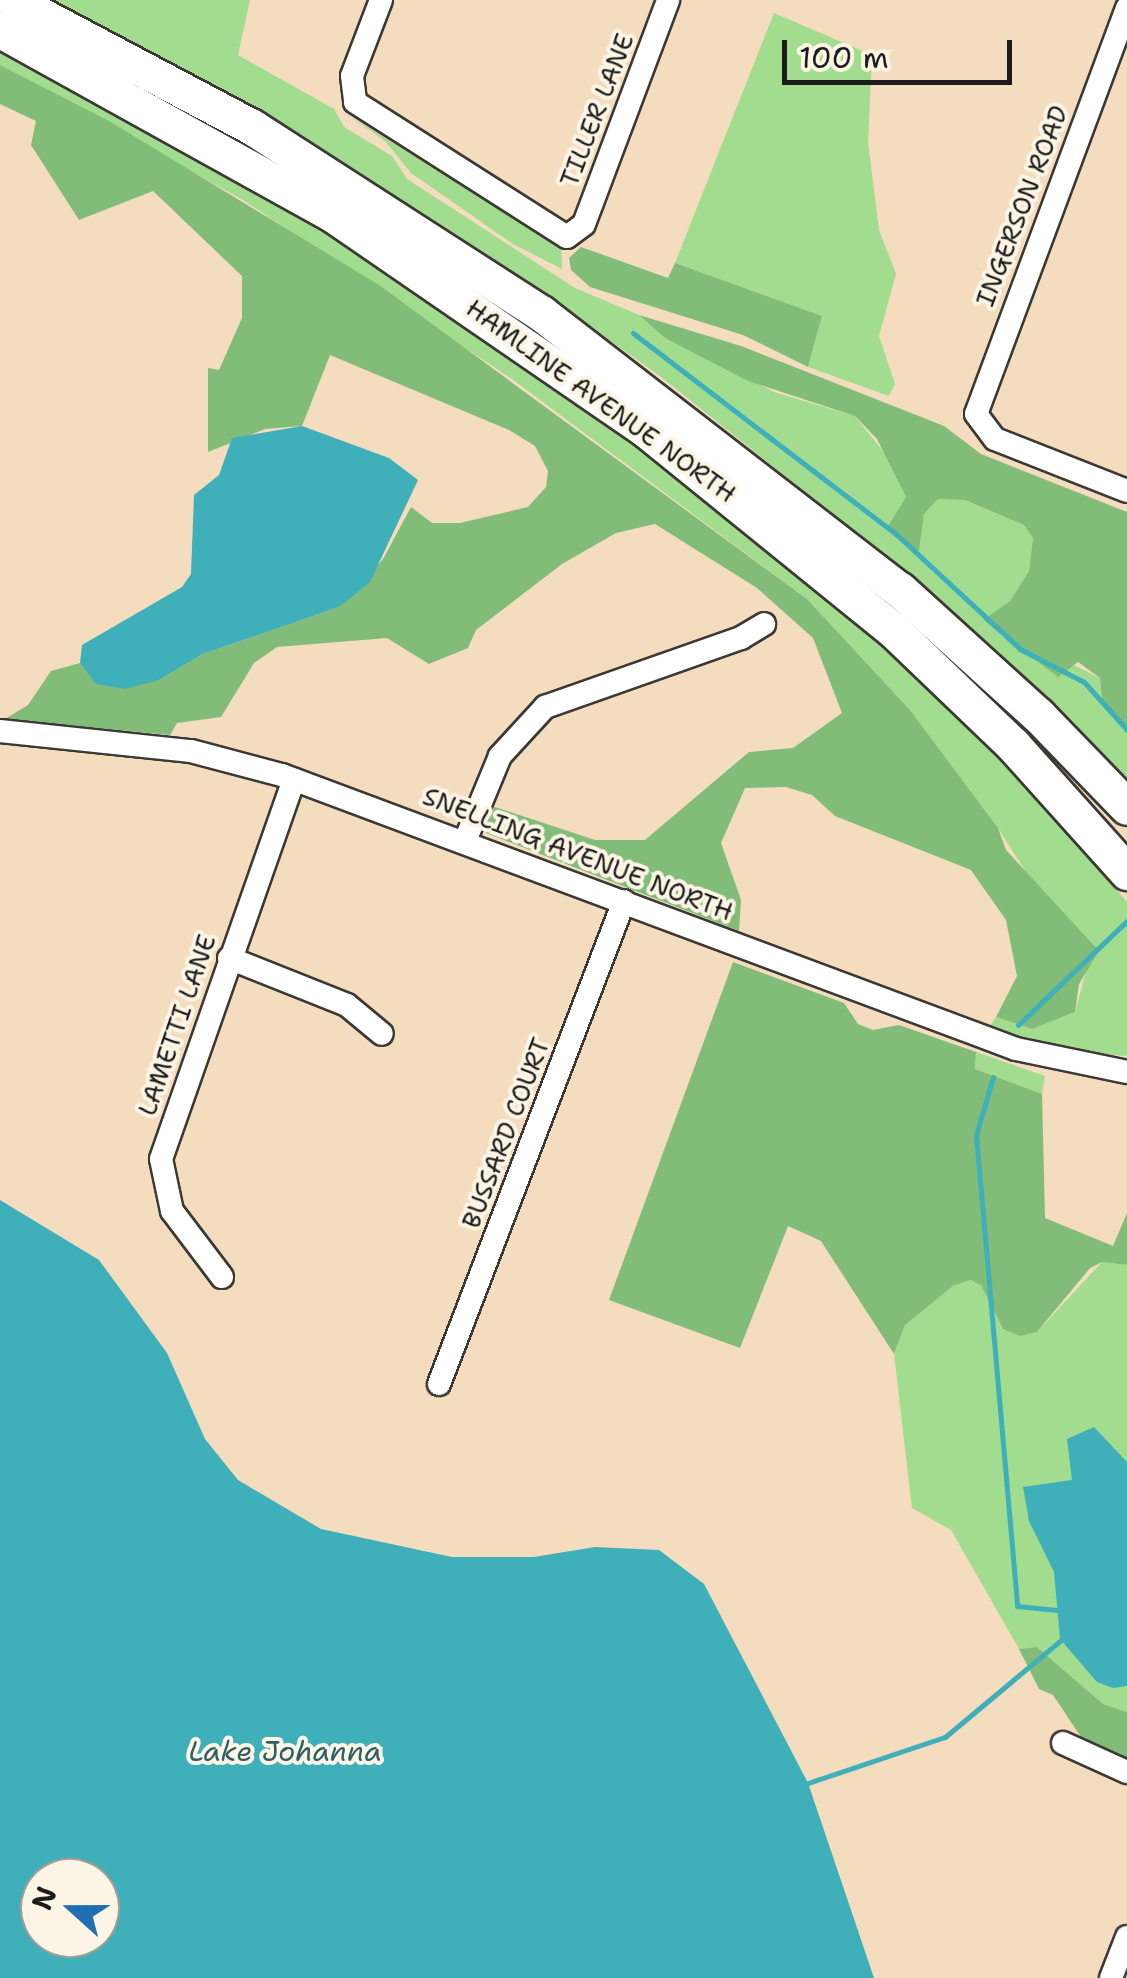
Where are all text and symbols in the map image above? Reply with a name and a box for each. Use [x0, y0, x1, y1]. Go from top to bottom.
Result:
scale bar [787, 20, 1017, 82]
street label: TILLER LANE [554, 29, 640, 191]
text: 100 m [799, 37, 889, 78]
street label: INGERSON ROAD [970, 101, 1074, 311]
street label: HAMLINE AVENUE NORTH [460, 293, 742, 509]
street label: SNELLING AVENUE NORTH [419, 781, 737, 927]
street label: LAMETTI LANE [132, 931, 222, 1119]
street label: BUSSARD COURT [456, 1034, 556, 1232]
water label: Lake Johanna [188, 1734, 382, 1768]
north arrow [20, 1858, 120, 1958]
text: N [22, 1881, 66, 1915]

